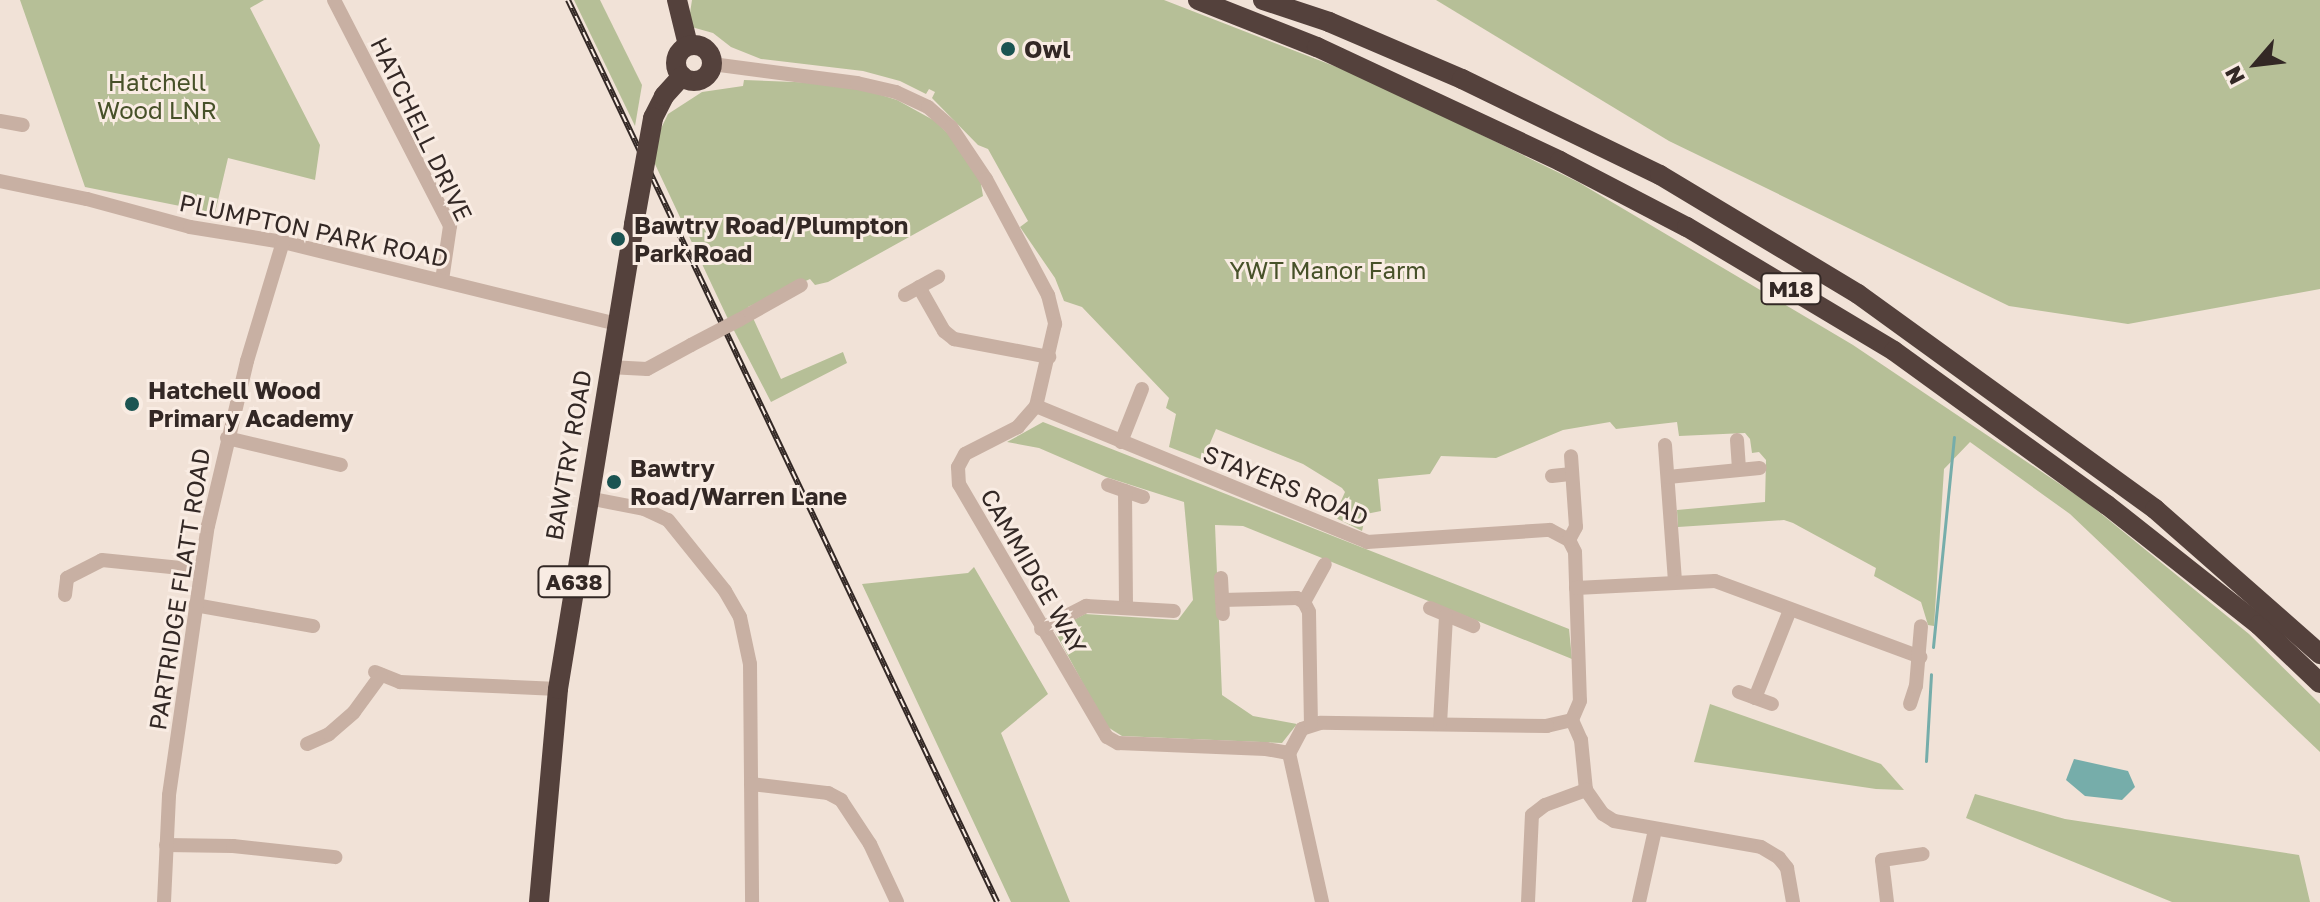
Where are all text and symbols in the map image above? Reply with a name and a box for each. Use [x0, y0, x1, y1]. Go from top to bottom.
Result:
north arrow [2216, 24, 2296, 104]
street label: HATCHELL DRIVE [365, 32, 479, 226]
place label: Owl [1024, 35, 1070, 63]
marker: Owl [999, 40, 1017, 58]
text: N [2219, 62, 2250, 89]
park label: Hatchell Wood LNR [97, 68, 217, 124]
street label: PLUMPTON PARK ROAD [177, 187, 451, 273]
place label: Bawtry Road/Plumpton Park Road [634, 211, 908, 267]
marker: Bawtry Road/Plumpton Park Road [609, 230, 627, 248]
park label: YWT Manor Farm [1229, 256, 1427, 284]
road number: M18 [1759, 271, 1823, 307]
street label: BAWTRY ROAD [539, 368, 597, 542]
place label: Hatchell Wood Primary Academy [148, 376, 354, 432]
marker: Hatchell Wood Primary Academy [123, 395, 141, 413]
street label: STAYERS ROAD [1199, 439, 1373, 531]
street label: PARTRIDGE FLATT ROAD [142, 446, 216, 732]
place label: Bawtry Road/Warren Lane [630, 454, 847, 510]
marker: Bawtry Road/Warren Lane [605, 473, 623, 491]
street label: CAMMIDGE WAY [975, 483, 1093, 659]
road number: A638 [536, 564, 612, 600]

